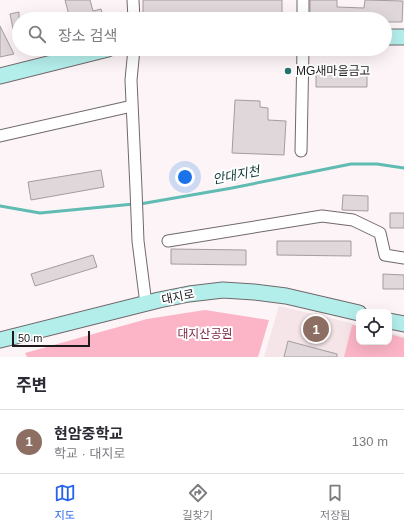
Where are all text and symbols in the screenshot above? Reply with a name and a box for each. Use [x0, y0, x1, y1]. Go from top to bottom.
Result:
search box [12, 12, 392, 56]
icon: search [26, 23, 48, 45]
text: 장소 검색 [58, 27, 117, 44]
place label: MG새마을금고 [296, 64, 371, 78]
marker: MG새마을금고 [283, 66, 293, 76]
water label: 안대지천 [211, 163, 262, 187]
your location [175, 167, 195, 187]
street label: 대지로 [160, 287, 196, 307]
map controls [356, 309, 392, 345]
button: locate [356, 309, 392, 345]
pin: 1 [303, 314, 329, 344]
park label: 대지산공원 [177, 327, 233, 341]
scale bar [12, 329, 90, 348]
text: 50 m [18, 332, 42, 344]
text: 주변 [16, 376, 47, 395]
text: 현암중학교 [54, 425, 123, 442]
text: 1 [25, 434, 33, 449]
text: 130 m [352, 434, 388, 449]
text: 학교 · 대지로 [54, 446, 125, 461]
tab: 지도 [54, 482, 76, 522]
tab: 길찾기 [183, 482, 213, 522]
tab: 저장됨 [320, 482, 350, 522]

